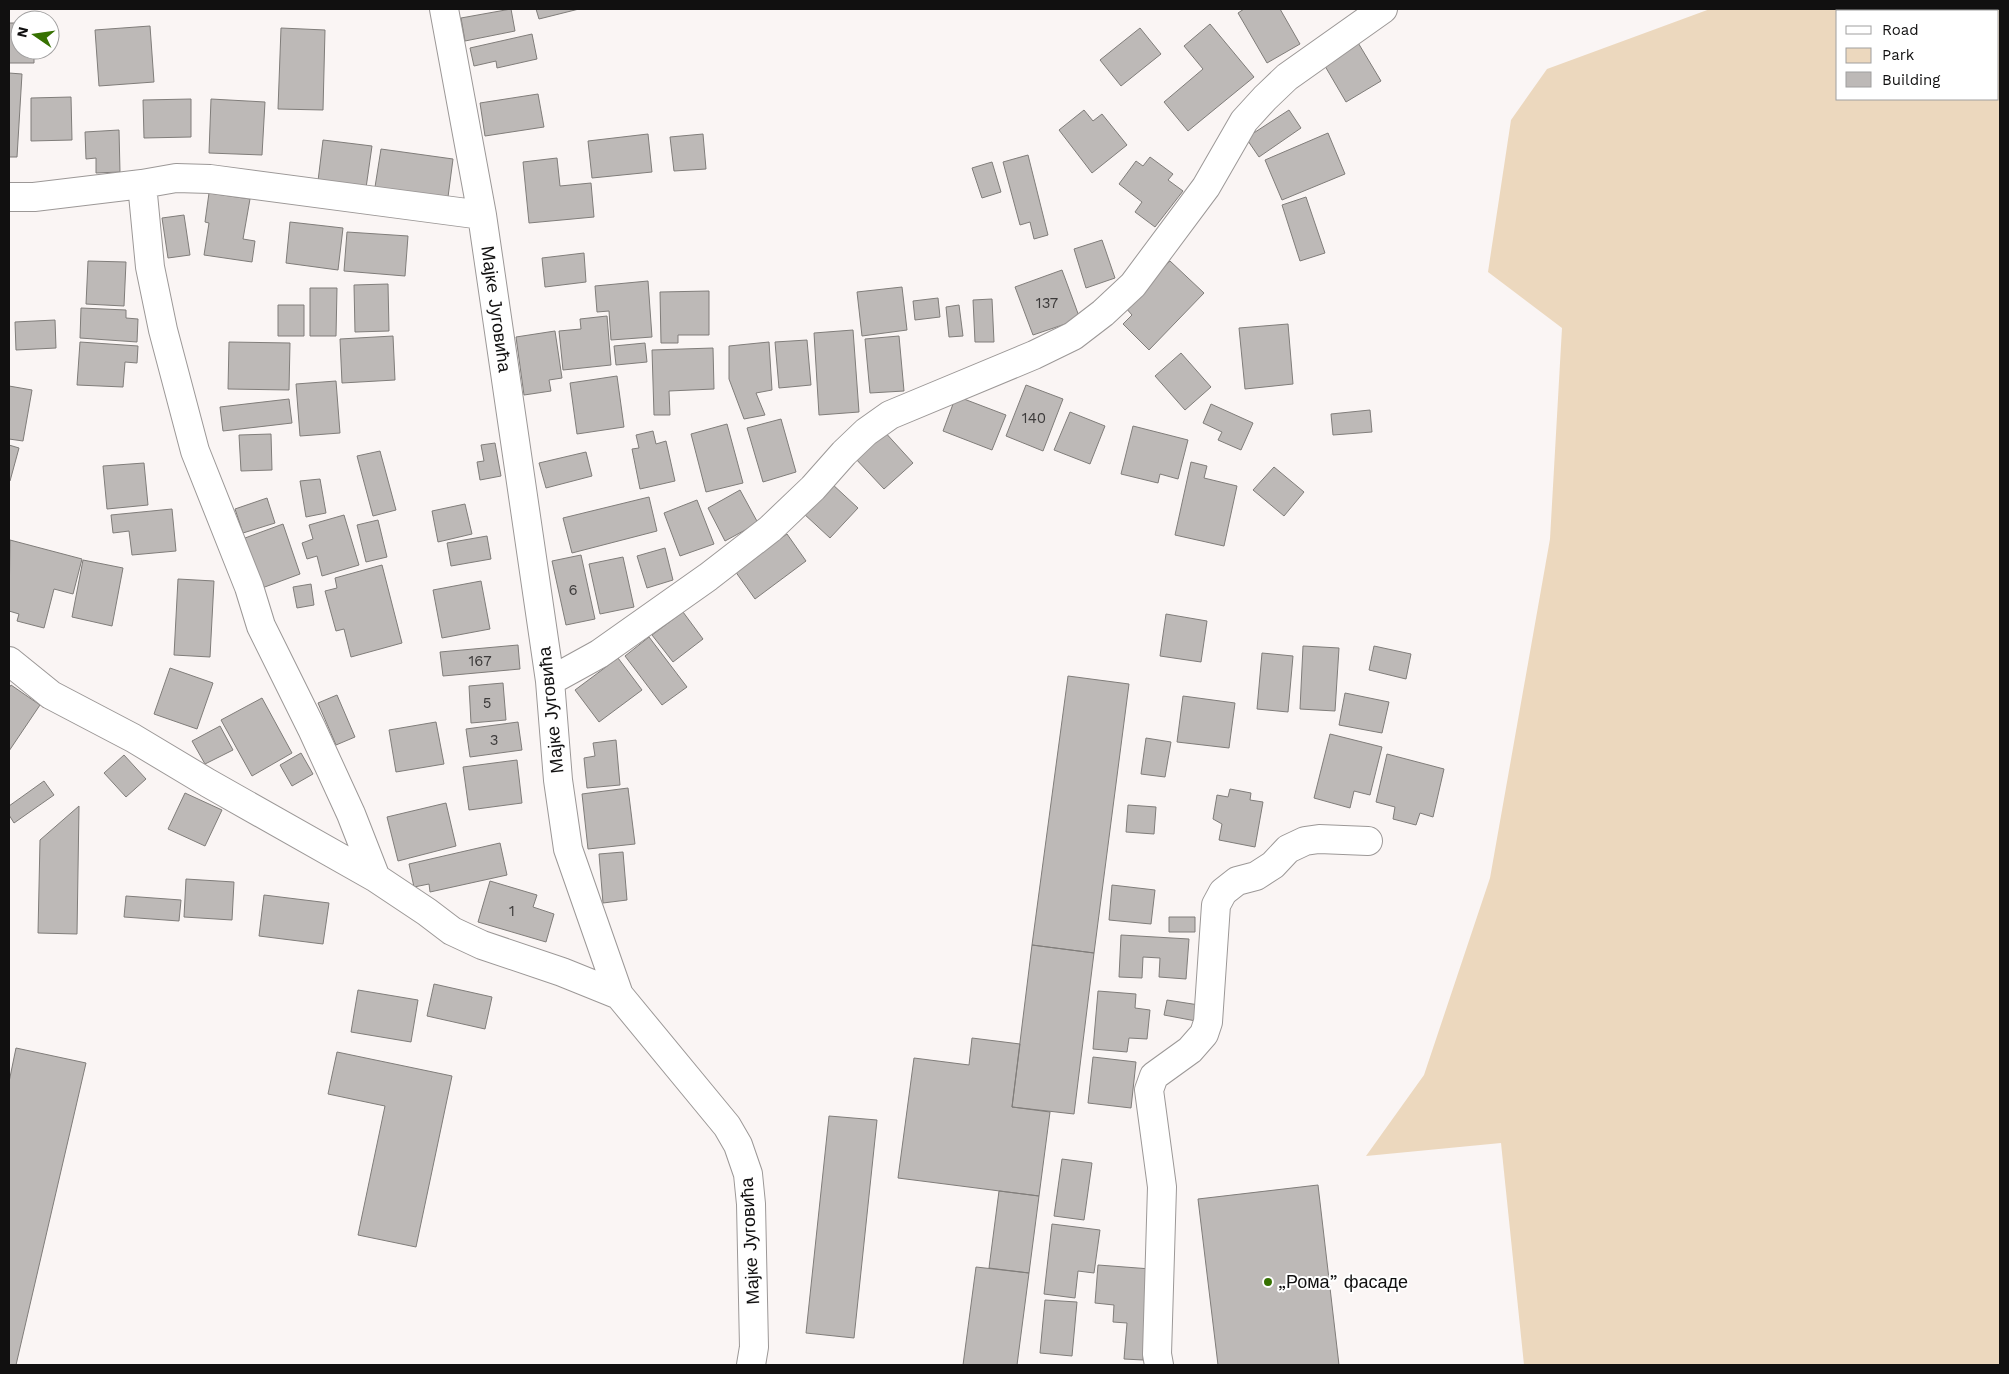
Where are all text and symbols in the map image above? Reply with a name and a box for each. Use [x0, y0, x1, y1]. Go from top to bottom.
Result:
north arrow [10, 10, 60, 60]
legend [1836, 10, 1999, 100]
text: Road [1882, 21, 1919, 39]
text: N [13, 25, 31, 39]
text: Park [1882, 46, 1915, 64]
text: Building [1882, 71, 1940, 89]
street label: Мајке Југовића [477, 244, 516, 374]
house number: 137 [1036, 294, 1058, 312]
house number: 140 [1022, 409, 1046, 427]
house number: 6 [568, 581, 578, 599]
street label: Мајке Југовића [533, 645, 568, 774]
house number: 167 [468, 652, 492, 670]
house number: 5 [483, 694, 491, 712]
house number: 3 [490, 731, 498, 749]
house number: 1 [509, 902, 515, 920]
street label: Мајке Југовића [736, 1176, 763, 1305]
place label: „Рома” фасаде [1278, 1271, 1408, 1292]
marker: „Рома” фасаде [1262, 1276, 1274, 1288]

